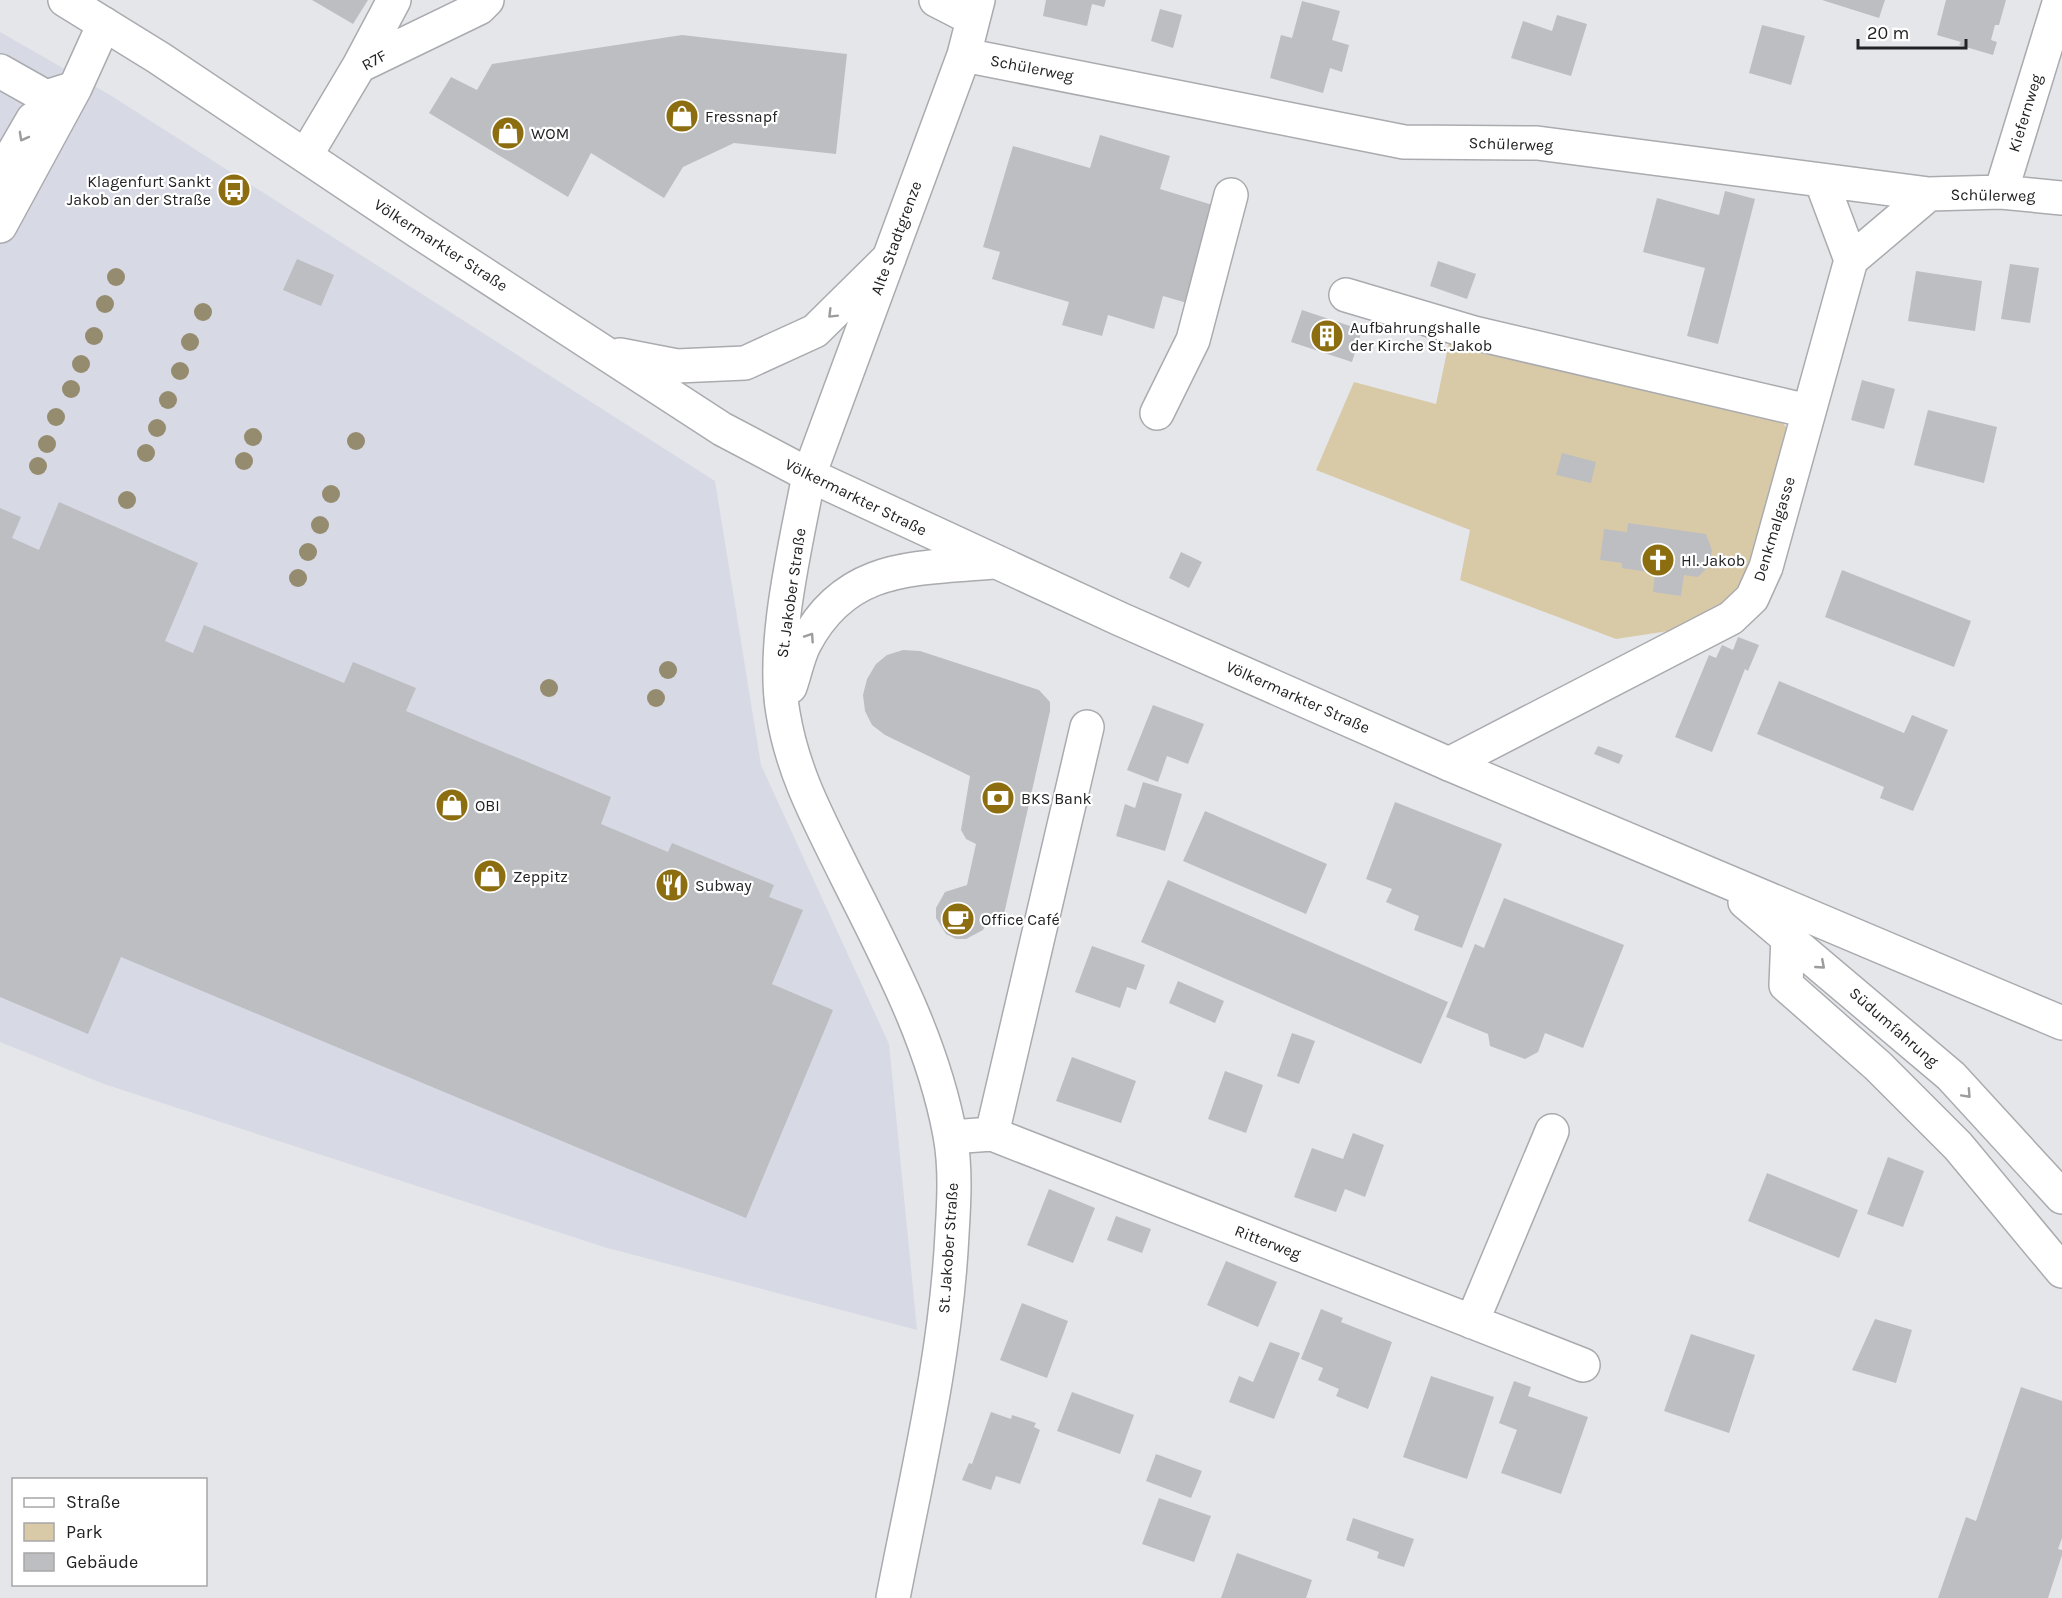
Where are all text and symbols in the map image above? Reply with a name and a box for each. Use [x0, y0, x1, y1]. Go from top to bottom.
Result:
scale bar [1858, 12, 1966, 50]
text: 20 m [1867, 22, 1909, 44]
street label: R7F [358, 45, 390, 75]
street label: Schülerweg [989, 51, 1075, 85]
street label: Kiefernweg [2004, 72, 2046, 154]
shop icon: Fressnapf [664, 98, 700, 134]
place label: Fressnapf [705, 107, 778, 126]
shop icon: WOM [490, 115, 526, 151]
place label: WOM [531, 124, 569, 143]
one-way arrow [19, 131, 30, 141]
street label: Schülerweg [1468, 133, 1554, 155]
place label: Klagenfurt Sankt Jakob an der Straße [67, 172, 211, 209]
bus stop icon: Klagenfurt Sankt Jakob an der Straße [216, 172, 252, 208]
street label: Alte Stadtgrenze [867, 178, 925, 298]
street label: Schülerweg [1951, 185, 2035, 205]
street label: Völkermarkter Straße [371, 195, 511, 295]
one-way arrow [829, 307, 839, 318]
building icon: Aufbahrungshalle der Kirche St. Jakob [1309, 318, 1345, 354]
place label: Aufbahrungshalle der Kirche St. Jakob [1350, 318, 1492, 355]
street label: Völkermarkter Straße [782, 454, 930, 540]
street label: Denkmalgasse [1749, 474, 1799, 584]
street label: St. Jakober Straße [772, 527, 810, 659]
church icon: Hl. Jakob [1640, 542, 1676, 578]
place label: Hl. Jakob [1681, 551, 1745, 570]
one-way arrow [803, 633, 814, 644]
street label: Völkermarkter Straße [1223, 657, 1373, 737]
bank icon: BKS Bank [980, 780, 1016, 816]
shop icon: OBI [434, 787, 470, 823]
place label: BKS Bank [1021, 789, 1092, 808]
place label: OBI [475, 796, 500, 815]
shop icon: Zeppitz [472, 858, 508, 894]
place label: Zeppitz [513, 867, 568, 886]
restaurant icon: Subway [654, 867, 690, 903]
place label: Subway [695, 876, 752, 895]
cafe icon: Office Café [940, 901, 976, 937]
place label: Office Café [981, 910, 1060, 929]
one-way arrow [1814, 957, 1825, 968]
street label: Südumfahrung [1846, 983, 1942, 1071]
one-way arrow [1960, 1087, 1971, 1097]
street label: St. Jakober Straße [934, 1182, 962, 1314]
street label: Ritterweg [1232, 1221, 1304, 1263]
legend [12, 1478, 207, 1586]
text: Straße [66, 1491, 120, 1513]
text: Park [66, 1521, 103, 1543]
text: Gebäude [66, 1551, 138, 1573]

